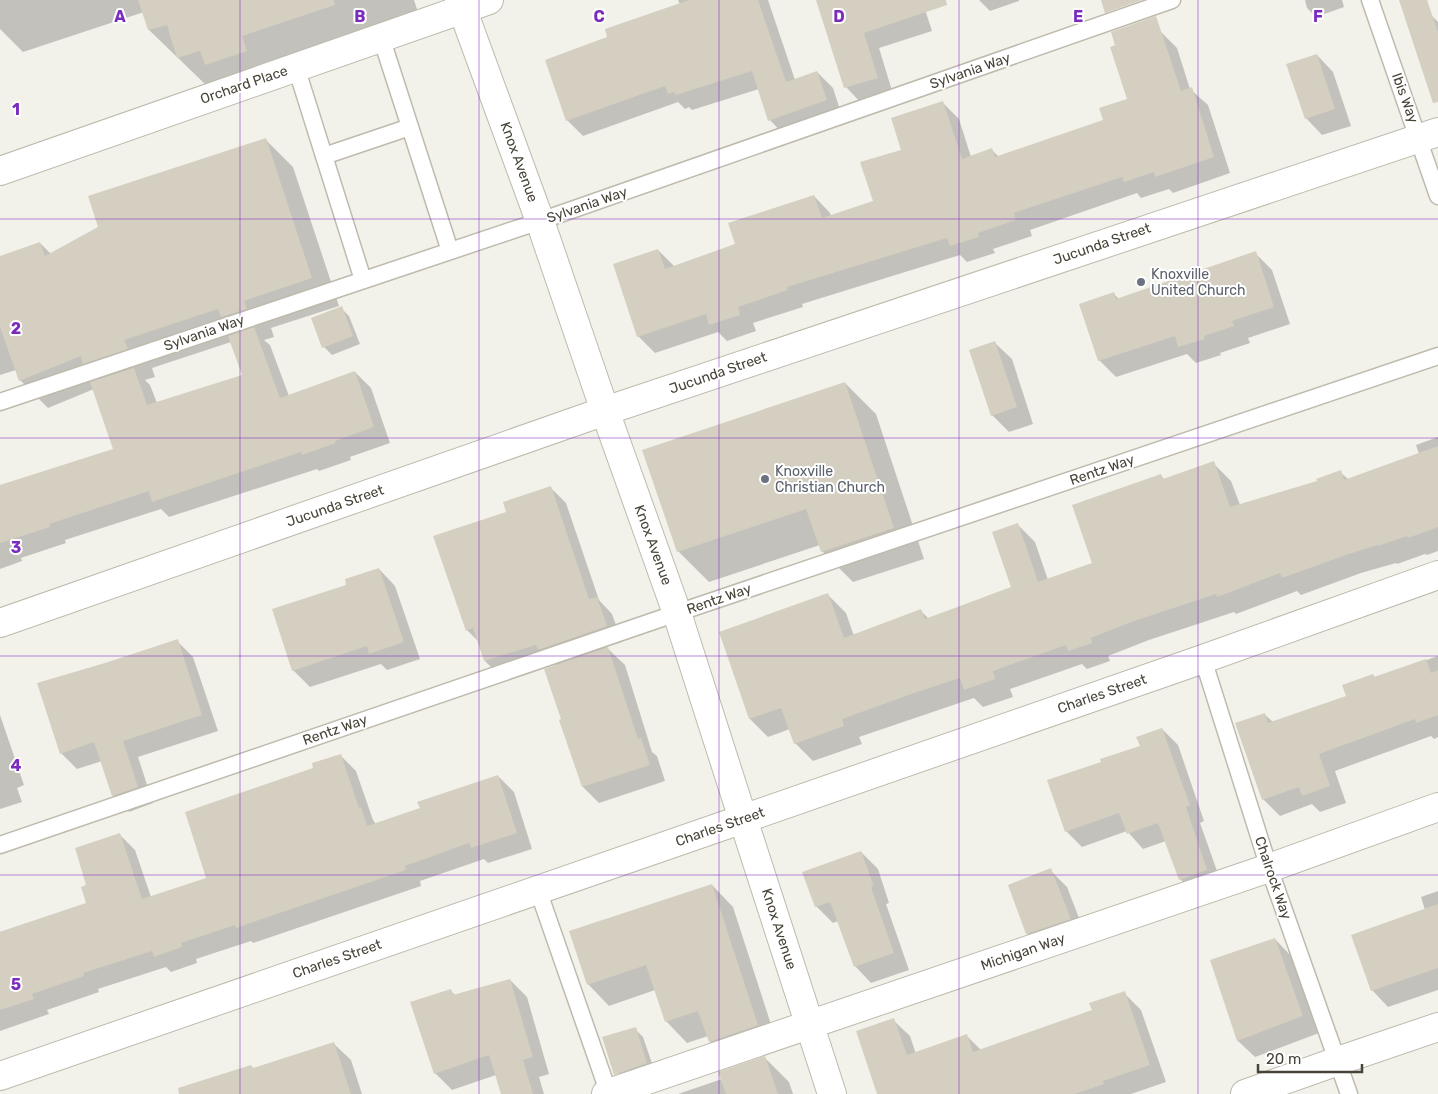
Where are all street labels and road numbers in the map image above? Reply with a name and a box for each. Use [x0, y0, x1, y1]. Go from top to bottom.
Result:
street label: Sylvania Way [928, 49, 1013, 93]
street label: Orchard Place [198, 62, 290, 108]
street label: Ibis Way [1388, 71, 1422, 126]
street label: Knox Avenue [497, 119, 541, 205]
street label: Sylvania Way [545, 183, 630, 227]
street label: Jucunda Street [1051, 219, 1153, 269]
street label: Sylvania Way [162, 311, 247, 355]
street label: Jucunda Street [667, 348, 769, 398]
street label: Rentz Way [1067, 451, 1137, 489]
street label: Jucunda Street [284, 481, 386, 531]
street label: Knox Avenue [631, 502, 675, 588]
street label: Rentz Way [684, 580, 754, 618]
street label: Charles Street [1055, 671, 1149, 717]
street label: Rentz Way [300, 711, 370, 749]
street label: Charles Street [673, 804, 767, 850]
street label: Chalrock Way [1251, 834, 1295, 922]
street label: Knox Avenue [758, 886, 800, 972]
street label: Michigan Way [979, 930, 1068, 974]
street label: Charles Street [290, 936, 384, 982]

